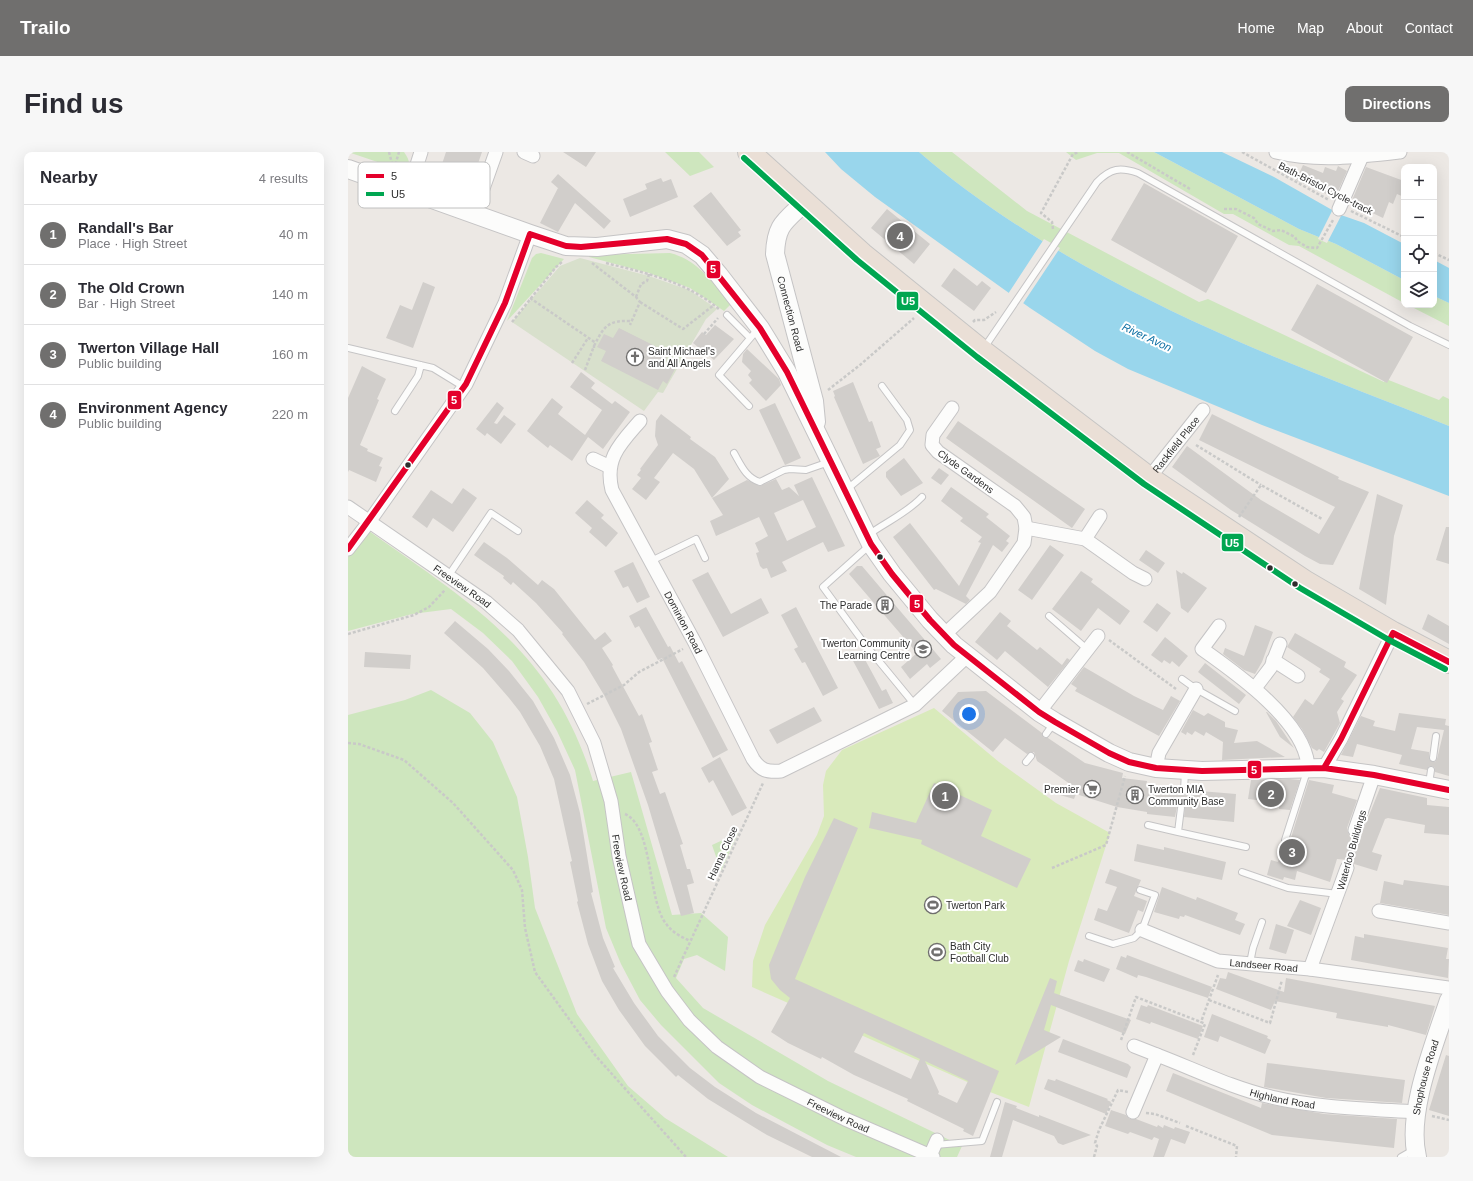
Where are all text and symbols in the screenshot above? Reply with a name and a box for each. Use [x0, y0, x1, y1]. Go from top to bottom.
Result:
text: Trailo [20, 17, 71, 38]
text: Home [1238, 20, 1275, 36]
text: Map [1297, 20, 1324, 36]
text: About [1346, 20, 1383, 36]
text: Contact [1405, 20, 1453, 36]
button: Directions [1345, 86, 1449, 122]
text: Find us [24, 88, 124, 119]
street label: Bath-Bristol Cycle-track [1277, 160, 1376, 218]
legend [358, 162, 490, 208]
map controls [1401, 164, 1437, 308]
button: + [1401, 164, 1437, 200]
text: Nearby [40, 168, 98, 187]
text: 5 [391, 170, 397, 182]
text: 4 results [259, 171, 308, 186]
text: U5 [391, 188, 405, 200]
button: − [1401, 200, 1437, 236]
text: Randall's Bar [78, 219, 173, 236]
pin: 4 [887, 221, 913, 251]
text: 1 [49, 227, 57, 242]
text: 40 m [279, 227, 308, 242]
text: Place · High Street [78, 236, 187, 251]
button: locate [1401, 236, 1437, 272]
line badge: 5 [706, 260, 721, 279]
text: 5 [710, 263, 716, 275]
button: layers [1401, 272, 1437, 308]
street label: Connection Road [775, 275, 806, 353]
text: The Old Crown [78, 279, 185, 296]
text: 2 [49, 287, 57, 302]
text: 140 m [272, 287, 308, 302]
line badge: U5 [896, 291, 919, 311]
text: U5 [901, 295, 915, 307]
text: Bar · High Street [78, 296, 175, 311]
water label: River Avon [1120, 320, 1174, 354]
text: Twerton Village Hall [78, 339, 219, 356]
place label: Saint Michael's and All Angels [648, 346, 715, 369]
text: 3 [49, 347, 57, 362]
text: 160 m [272, 347, 308, 362]
church icon: Saint Michael's and All Angels [625, 347, 645, 367]
text: Public building [78, 356, 162, 371]
line badge: 5 [447, 390, 462, 410]
text: 5 [451, 394, 457, 406]
text: Environment Agency [78, 399, 227, 416]
text: 4 [49, 407, 57, 422]
text: 220 m [272, 407, 308, 422]
street label: Rackfield Place [1150, 414, 1202, 475]
text: Public building [78, 416, 162, 431]
street label: Clyde Gardens [935, 447, 996, 495]
unlabelled marker [403, 460, 413, 470]
line badge: U5 [1221, 533, 1244, 552]
text: U5 [1225, 537, 1239, 549]
unlabelled marker [875, 552, 885, 562]
street label: Freeview Road [431, 563, 493, 610]
unlabelled marker [1265, 563, 1275, 573]
unlabelled marker [1290, 579, 1300, 589]
street label: Dominion Road [662, 590, 704, 655]
line badge: 5 [909, 594, 924, 613]
building icon: The Parade [875, 595, 895, 615]
text: 5 [914, 598, 920, 610]
place label: The Parade [820, 600, 872, 611]
place label: Twerton Community Learning Centre [821, 638, 910, 661]
school or university icon: Twerton Community Learning Centre [913, 639, 933, 659]
your location [959, 704, 979, 724]
line badge: 5 [1247, 760, 1262, 779]
text: 5 [1251, 764, 1257, 776]
supermarket icon: Premier [1082, 779, 1102, 799]
pin: 2 [1258, 779, 1284, 809]
pin: 1 [932, 781, 958, 811]
place label: Premier [1044, 784, 1080, 795]
place label: Twerton MIA Community Base [1148, 784, 1225, 807]
building icon: Twerton MIA Community Base [1125, 785, 1145, 805]
street label: Waterloo Buildings [1335, 809, 1368, 892]
street label: Hanna Close [705, 824, 740, 882]
street label: Freeview Road [610, 834, 634, 902]
pin: 3 [1279, 837, 1305, 867]
sports icon: Twerton Park [923, 895, 943, 915]
place label: Twerton Park [946, 900, 1006, 911]
place label: Bath City Football Club [950, 941, 1009, 964]
sports icon: Bath City Football Club [927, 942, 947, 962]
street label: Landseer Road [1229, 957, 1298, 974]
street label: Shophouse Road [1411, 1038, 1441, 1116]
street label: Highland Road [1248, 1087, 1316, 1111]
street label: Freeview Road [805, 1096, 871, 1135]

